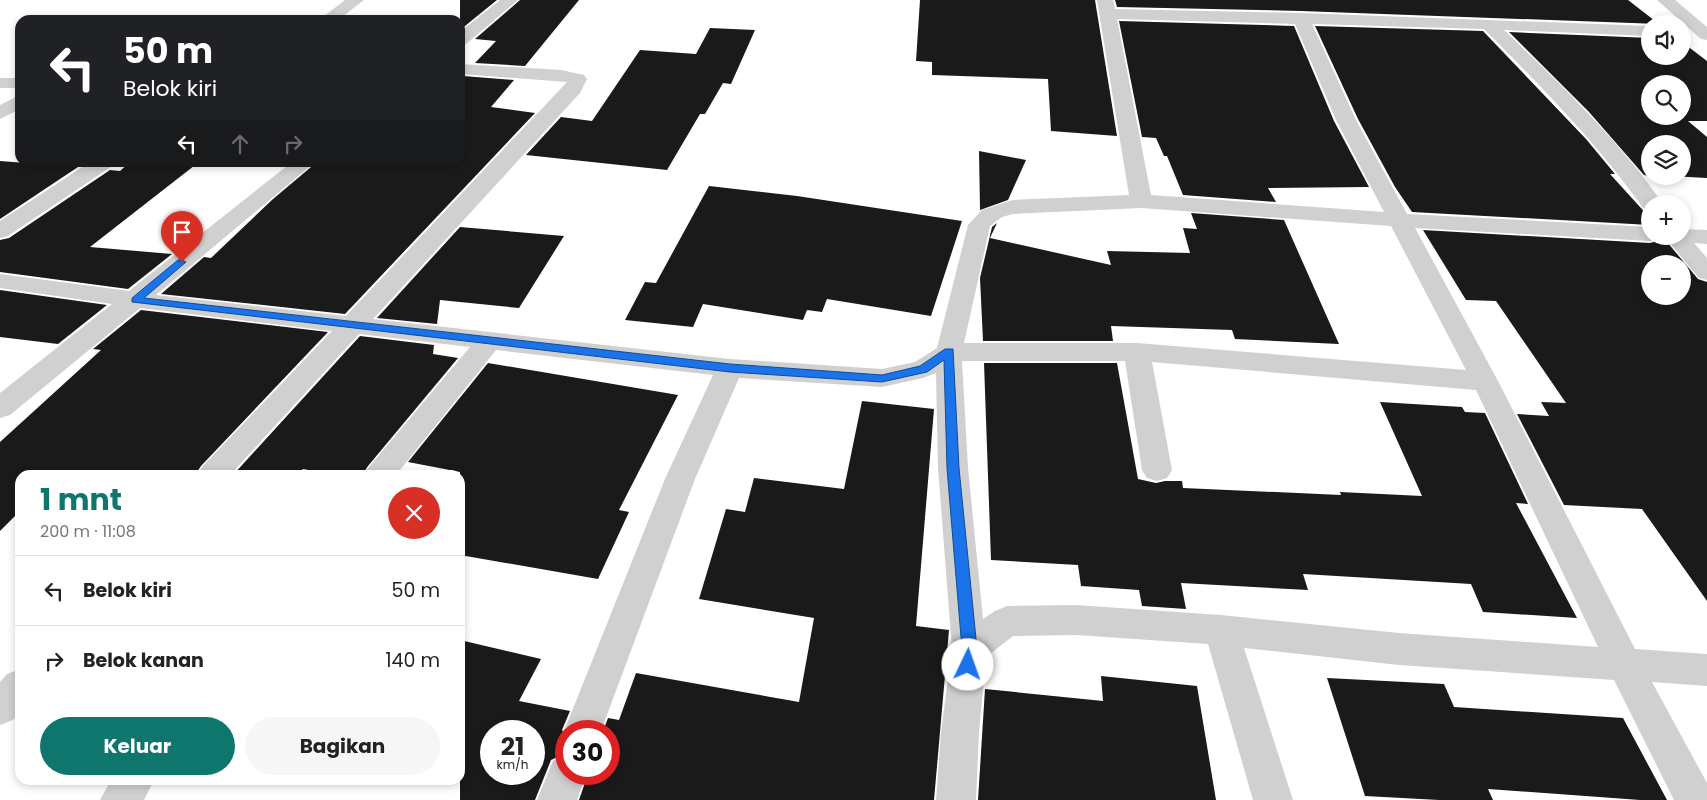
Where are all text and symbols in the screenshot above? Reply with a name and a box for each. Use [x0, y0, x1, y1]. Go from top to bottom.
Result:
map controls [1641, 15, 1691, 305]
button: sound [1641, 15, 1691, 65]
text: 50 m [123, 26, 213, 75]
icon: left [40, 35, 105, 100]
text: Belok kiri [123, 73, 217, 104]
button: search [1641, 75, 1691, 125]
icon: left [173, 130, 201, 158]
icon: ahead [226, 130, 254, 158]
icon: right [279, 130, 307, 158]
button: layers [1641, 135, 1691, 185]
button: + [1641, 195, 1691, 245]
pin [161, 211, 203, 262]
icon: arrive [168, 218, 196, 246]
button: − [1641, 255, 1691, 305]
text: 1 mnt [40, 478, 122, 521]
button: close [388, 487, 440, 539]
text: 200 m · 11:08 [40, 520, 136, 543]
icon: left [40, 577, 68, 605]
text: Belok kiri [83, 577, 172, 604]
text: 50 m [391, 577, 440, 604]
position arrow [941, 638, 993, 690]
icon: right [40, 647, 68, 675]
text: Belok kanan [83, 647, 204, 674]
text: 140 m [385, 647, 440, 674]
button: Keluar [40, 717, 235, 775]
button: Bagikan [245, 717, 440, 775]
speed limit sign: 30 [555, 720, 620, 785]
text: 21 [501, 729, 524, 764]
text: km/h [497, 756, 528, 773]

